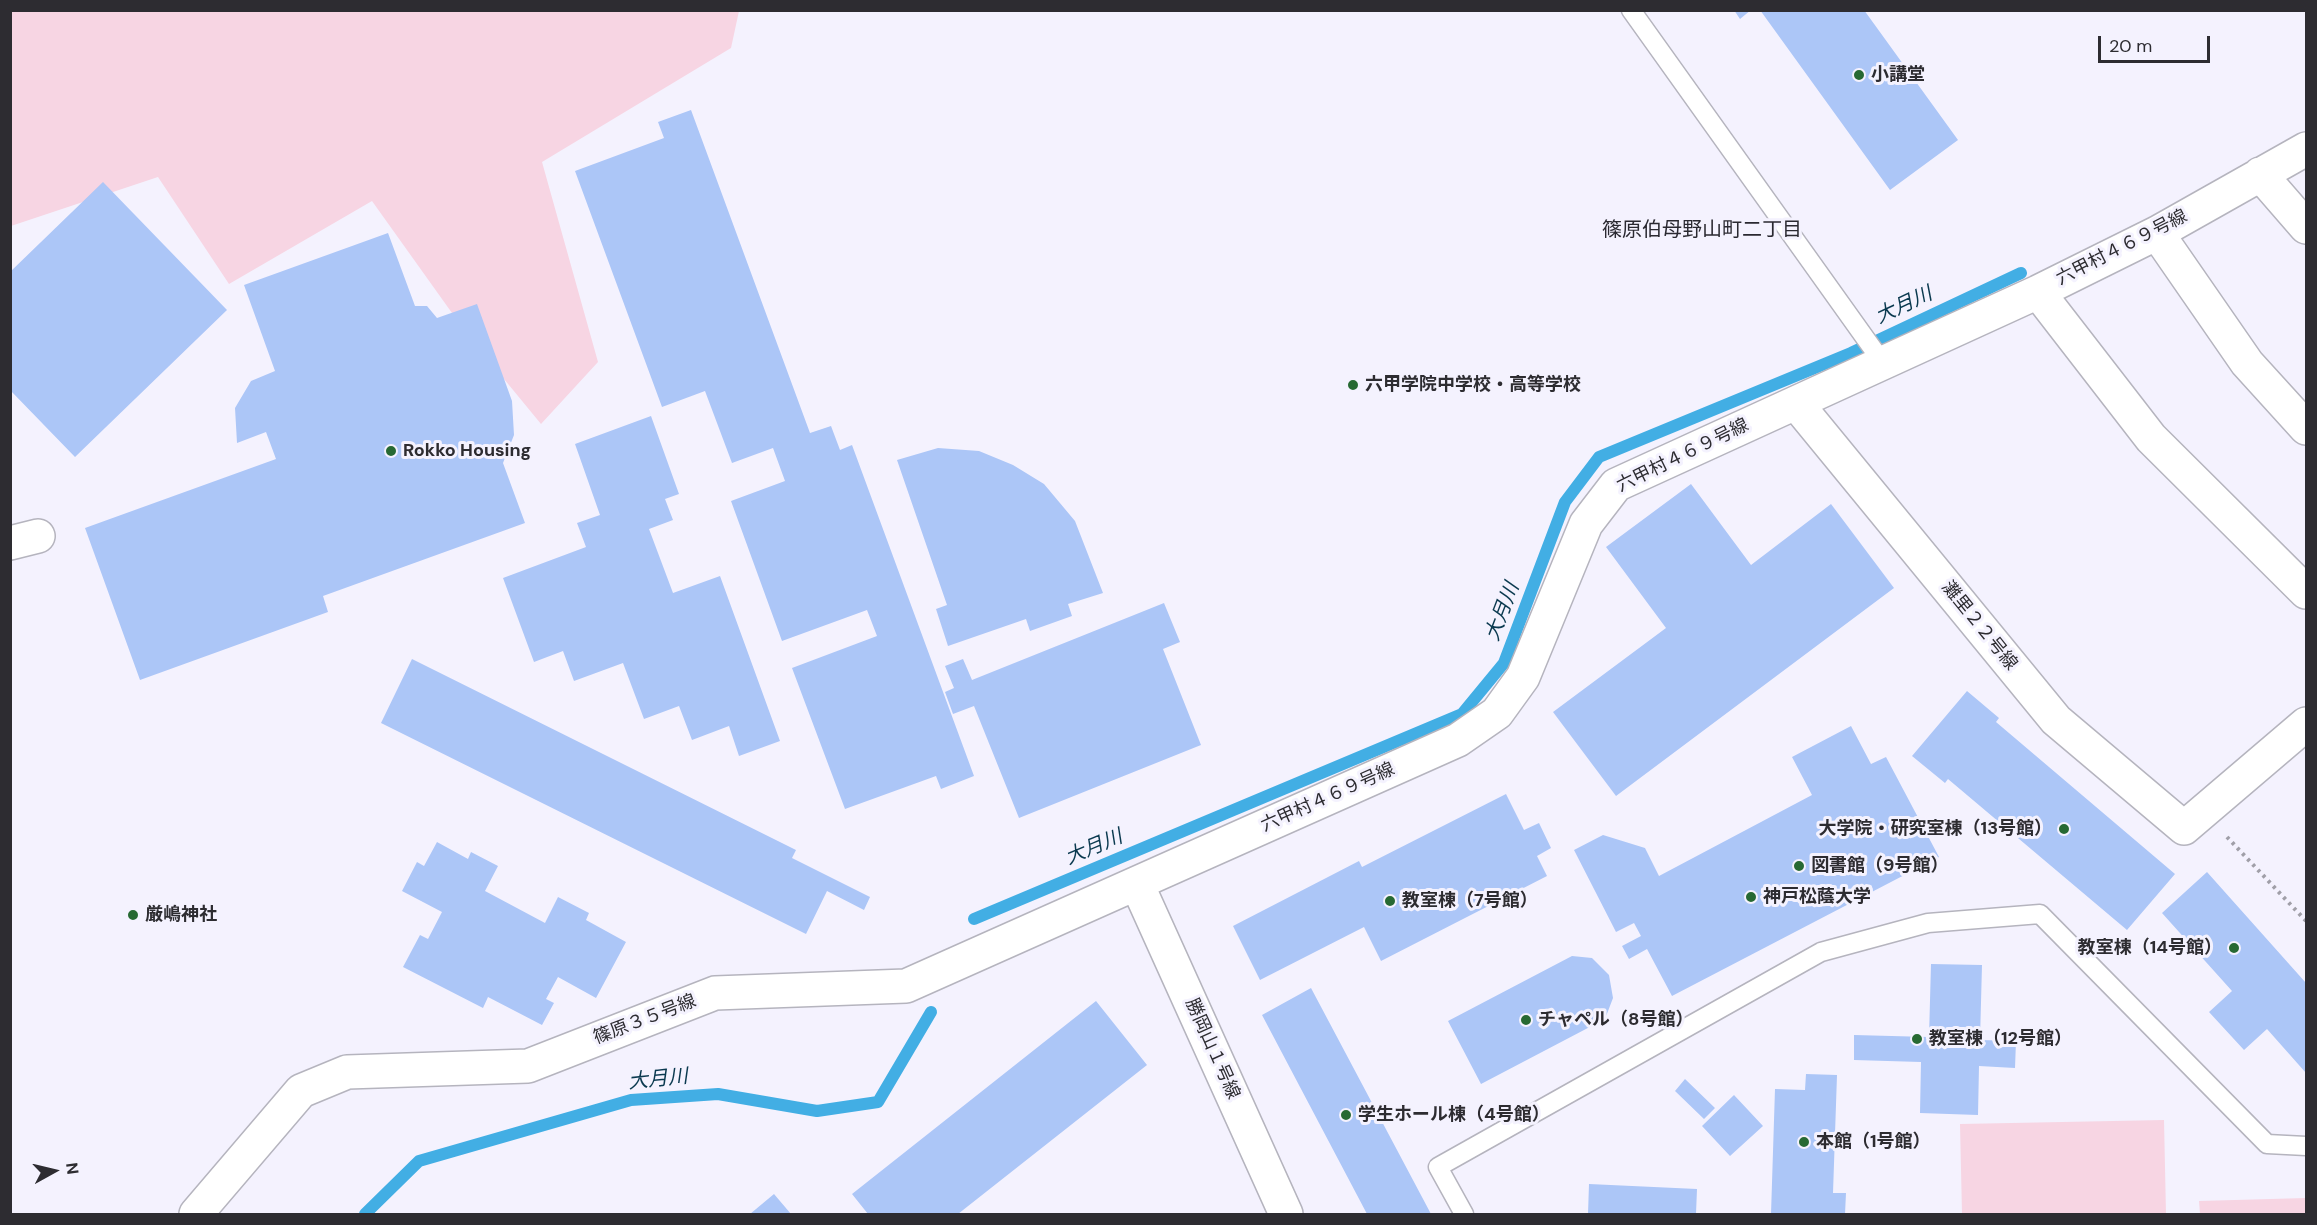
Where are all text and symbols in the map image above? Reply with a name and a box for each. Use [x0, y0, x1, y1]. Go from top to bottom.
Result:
scale bar [2101, 24, 2214, 62]
text: 20 m [2109, 34, 2152, 58]
place label: 小講堂 [1871, 64, 1925, 86]
marker: 小講堂 [1852, 68, 1866, 82]
street label: 六甲村４６９号線 [2053, 206, 2191, 290]
district label: 篠原伯母野山町二丁目 [1602, 219, 1802, 243]
water label: 大月川 [1872, 282, 1936, 330]
place label: 六甲学院中学校・高等学校 [1365, 374, 1581, 396]
marker: 六甲学院中学校・高等学校 [1346, 378, 1360, 392]
street label: 六甲村４６９号線 [1614, 415, 1752, 497]
place label: Rokko Housing [403, 440, 531, 462]
marker: Rokko Housing [384, 444, 398, 458]
street label: 灘里２２号線 [1937, 577, 2021, 675]
water label: 大月川 [1481, 580, 1525, 644]
street label: 六甲村４６９号線 [1258, 759, 1398, 837]
place label: 大学院・研究室棟（13号館） [1819, 818, 2052, 840]
marker: 大学院・研究室棟（13号館） [2057, 822, 2071, 836]
water label: 大月川 [1062, 825, 1126, 871]
place label: 図書館（9号館） [1811, 855, 1948, 877]
marker: 図書館（9号館） [1792, 859, 1806, 873]
place label: 神戸松蔭大学 [1763, 886, 1871, 908]
place label: 教室棟（7号館） [1402, 890, 1538, 912]
marker: 神戸松蔭大学 [1744, 890, 1758, 904]
marker: 教室棟（7号館） [1383, 894, 1397, 908]
place label: 厳嶋神社 [145, 904, 217, 926]
marker: 厳嶋神社 [126, 908, 140, 922]
place label: 教室棟（14号館） [2078, 937, 2222, 959]
marker: 教室棟（14号館） [2227, 941, 2241, 955]
street label: 篠原３５号線 [591, 991, 699, 1049]
street label: 勝岡山１号線 [1180, 995, 1244, 1103]
place label: チャペル（8号館） [1538, 1009, 1693, 1031]
marker: チャペル（8号館） [1519, 1013, 1533, 1027]
place label: 教室棟（12号館） [1929, 1028, 2072, 1050]
marker: 教室棟（12号館） [1910, 1032, 1924, 1046]
water label: 大月川 [627, 1065, 689, 1095]
place label: 学生ホール棟（4号館） [1358, 1104, 1550, 1126]
marker: 学生ホール棟（4号館） [1339, 1108, 1353, 1122]
place label: 本館（1号館） [1816, 1131, 1931, 1153]
marker: 本館（1号館） [1797, 1135, 1811, 1149]
north arrow [24, 1141, 84, 1201]
text: N [61, 1161, 84, 1176]

